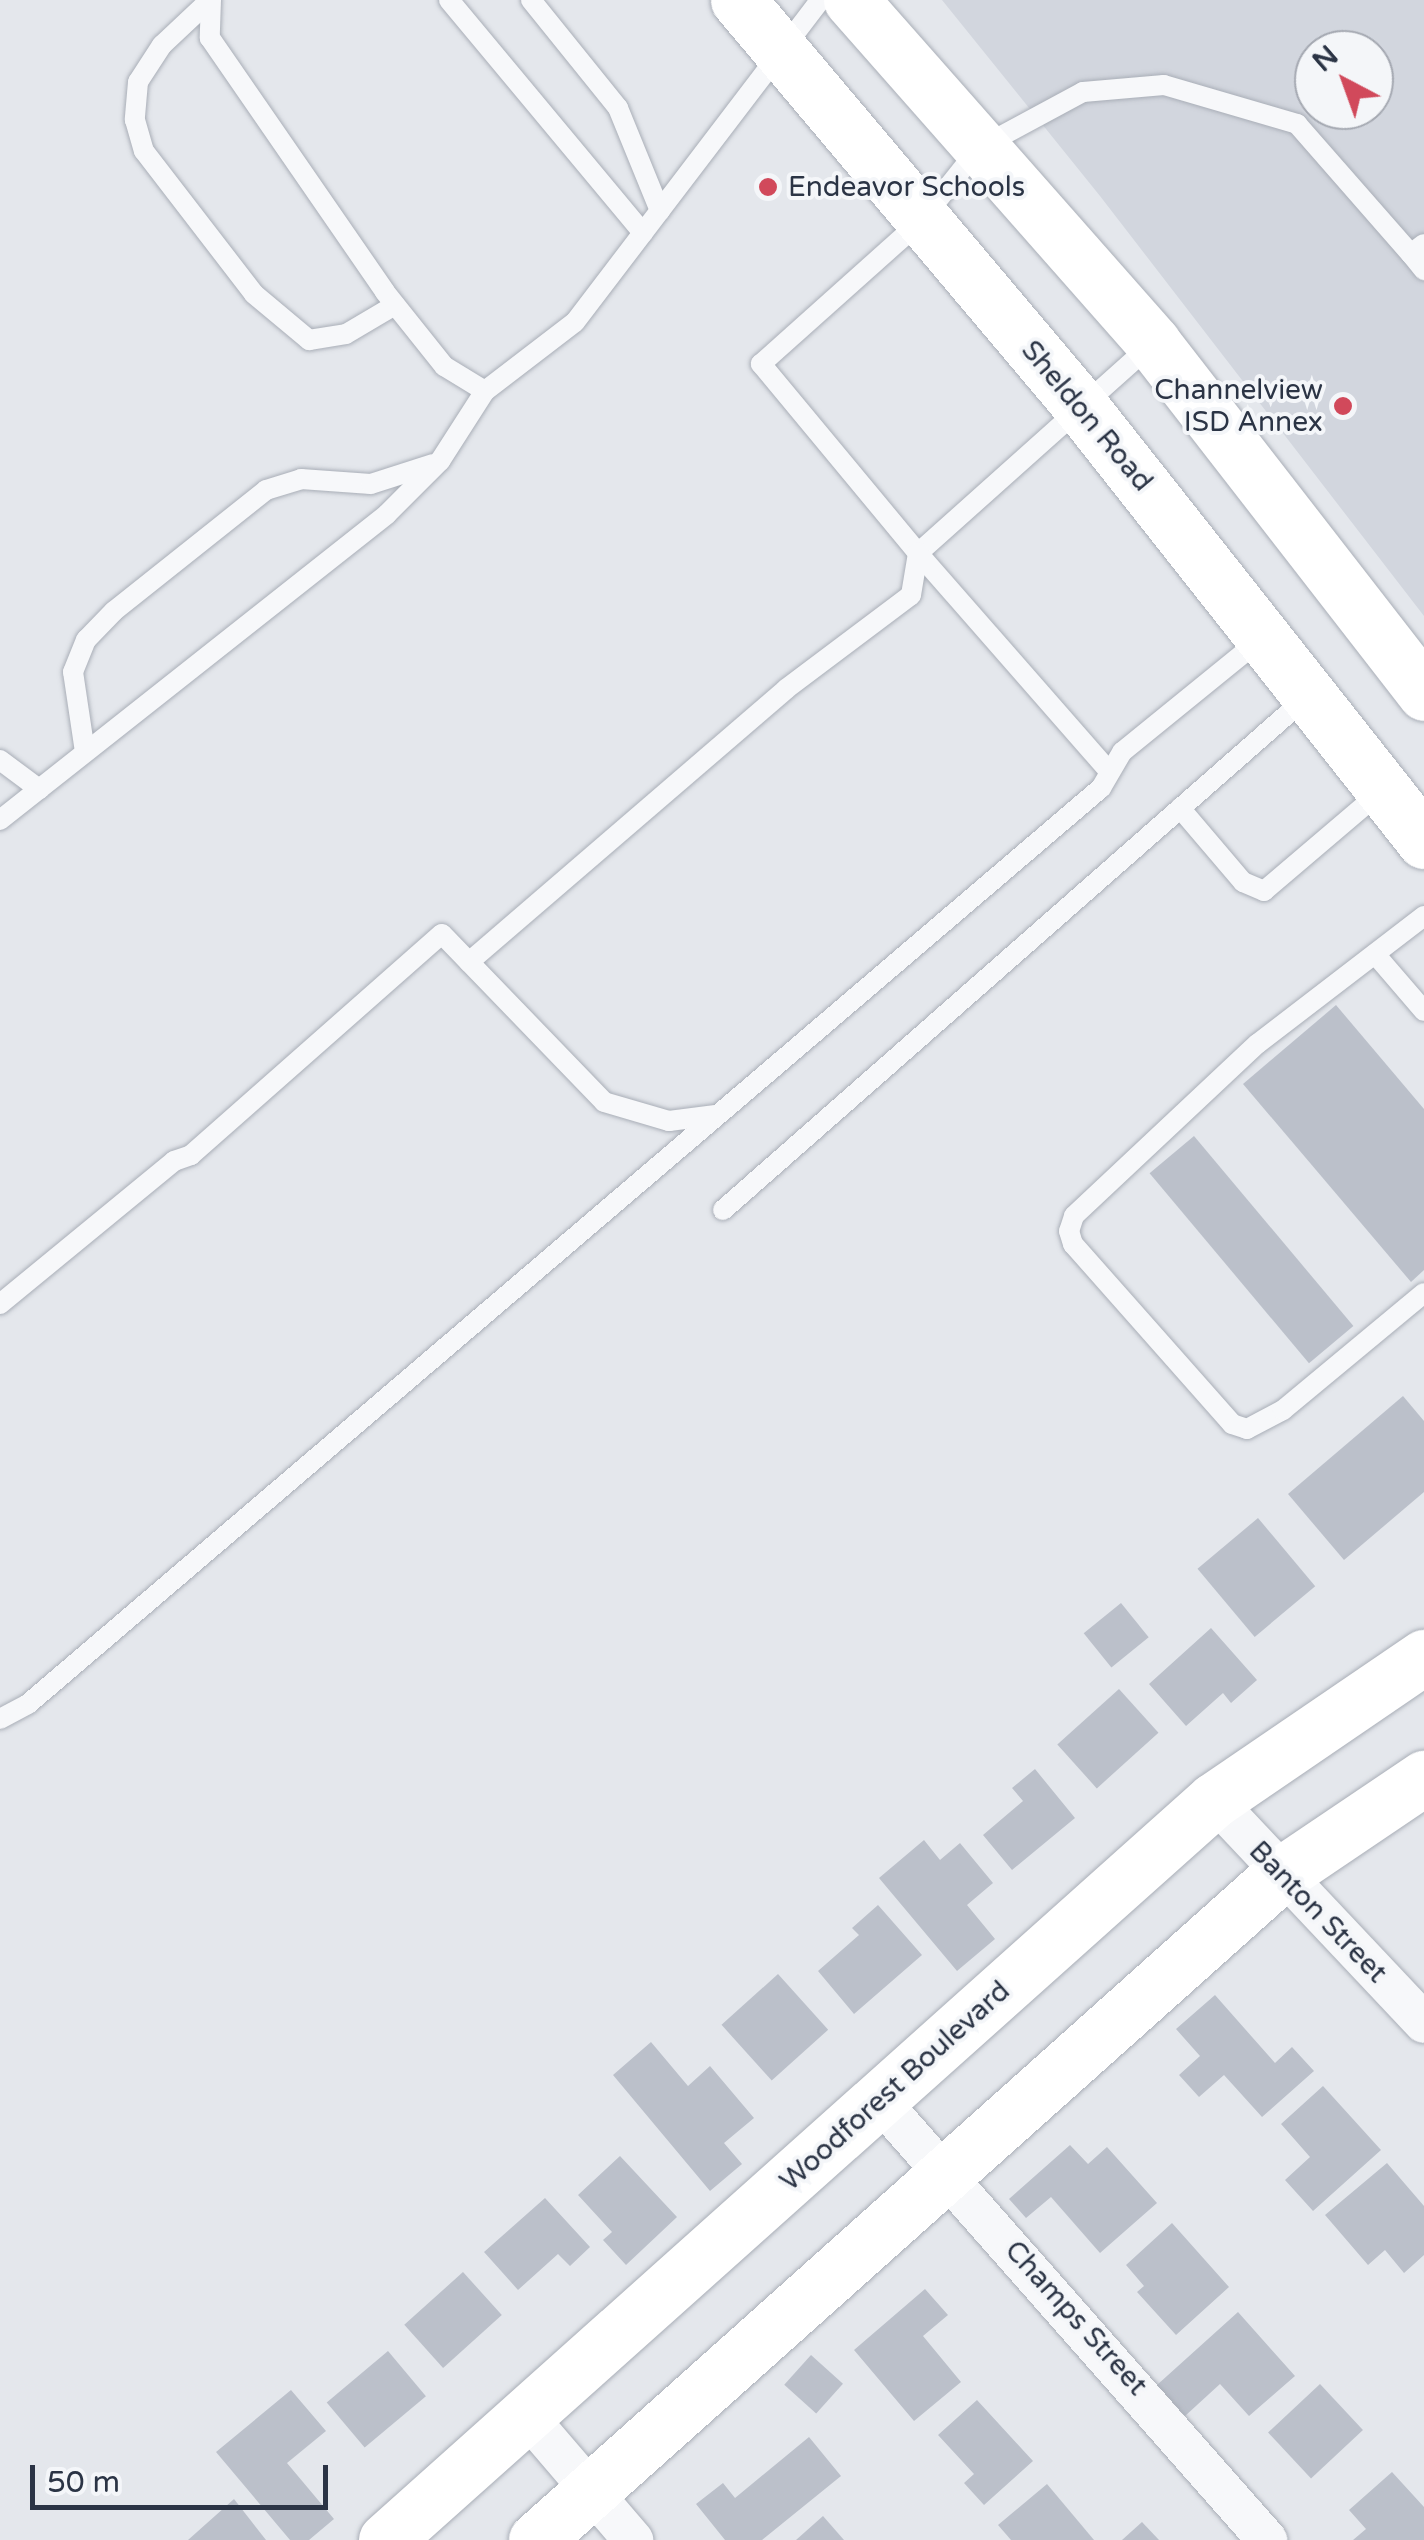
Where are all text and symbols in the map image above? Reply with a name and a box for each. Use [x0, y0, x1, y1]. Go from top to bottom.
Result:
north arrow [1294, 30, 1394, 130]
text: N [1306, 39, 1345, 79]
place label: Endeavor Schools [788, 170, 1025, 204]
marker: Endeavor Schools [757, 176, 779, 198]
street label: Sheldon Road [1014, 334, 1160, 498]
place label: Channelview ISD Annex [1154, 373, 1323, 439]
marker: Channelview ISD Annex [1332, 395, 1354, 417]
street label: Banton Street [1242, 1834, 1394, 1990]
street label: Woodforest Boulevard [773, 1974, 1017, 2198]
street label: Champs Street [998, 2234, 1154, 2402]
scale bar [35, 2445, 332, 2507]
text: 50 m [47, 2464, 120, 2501]

